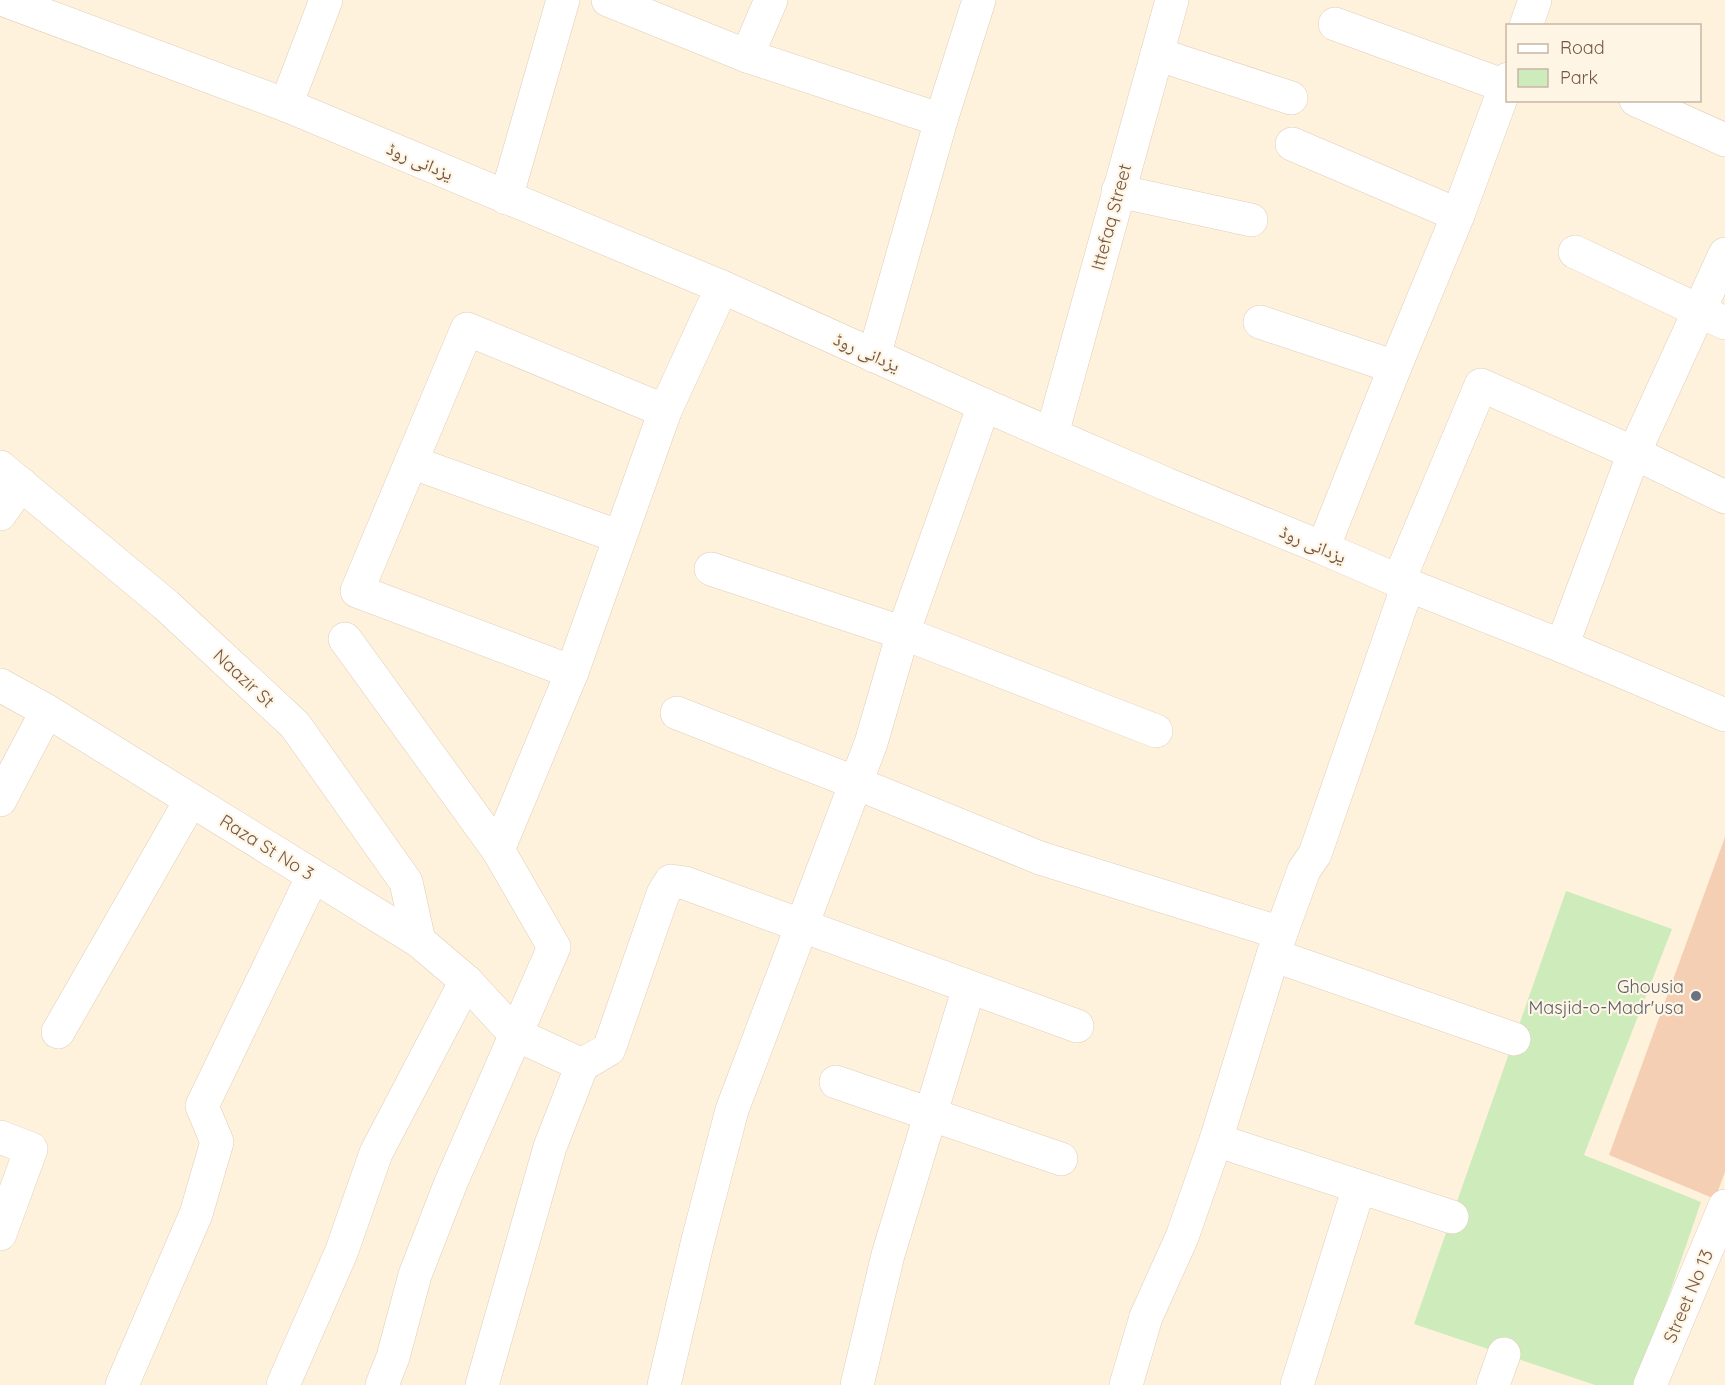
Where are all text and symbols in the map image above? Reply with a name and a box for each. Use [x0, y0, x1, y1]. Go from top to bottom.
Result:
legend [1506, 24, 1701, 102]
text: Road [1560, 36, 1605, 59]
text: Park [1560, 66, 1598, 89]
street label: یزدانی روڈ [383, 137, 457, 185]
street label: Ittefaq Street [1086, 161, 1136, 273]
street label: یزدانی روڈ [830, 327, 904, 377]
street label: یزدانی روڈ [1276, 520, 1350, 568]
street label: Naazir St [208, 644, 280, 712]
street label: Raza St No 3 [216, 809, 318, 885]
place label: Ghousia Masjid-o-Madr'usa [1528, 975, 1684, 1019]
marker: Ghousia Masjid-o-Madr'usa [1689, 989, 1703, 1003]
street label: Street No 13 [1658, 1246, 1718, 1346]

